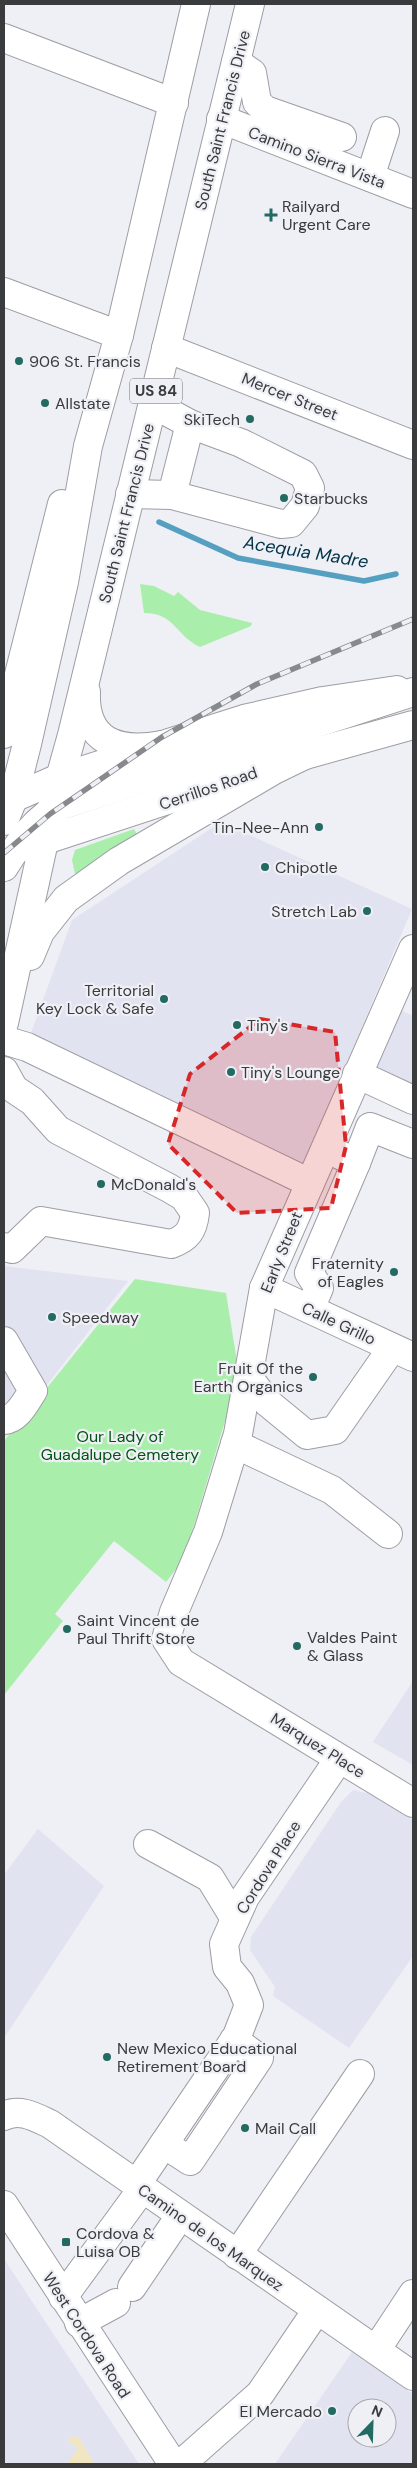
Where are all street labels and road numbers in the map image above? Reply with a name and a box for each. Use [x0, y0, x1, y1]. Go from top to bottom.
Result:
street label: South Saint Francis Drive [190, 28, 255, 212]
street label: Camino Sierra Vista [245, 122, 388, 193]
street label: Mercer Street [239, 368, 341, 425]
road number: US 84 [130, 378, 182, 404]
street label: South Saint Francis Drive [94, 421, 159, 605]
street label: Cerrillos Road [156, 762, 260, 815]
street label: Early Street [256, 1209, 307, 1296]
street label: Calle Grillo [298, 1297, 379, 1350]
street label: Marquez Place [267, 1708, 369, 1783]
street label: Cordova Place [231, 1817, 306, 1918]
street label: Camino de los Marquez [134, 2179, 288, 2296]
street label: West Cordova Road [38, 2268, 135, 2402]

